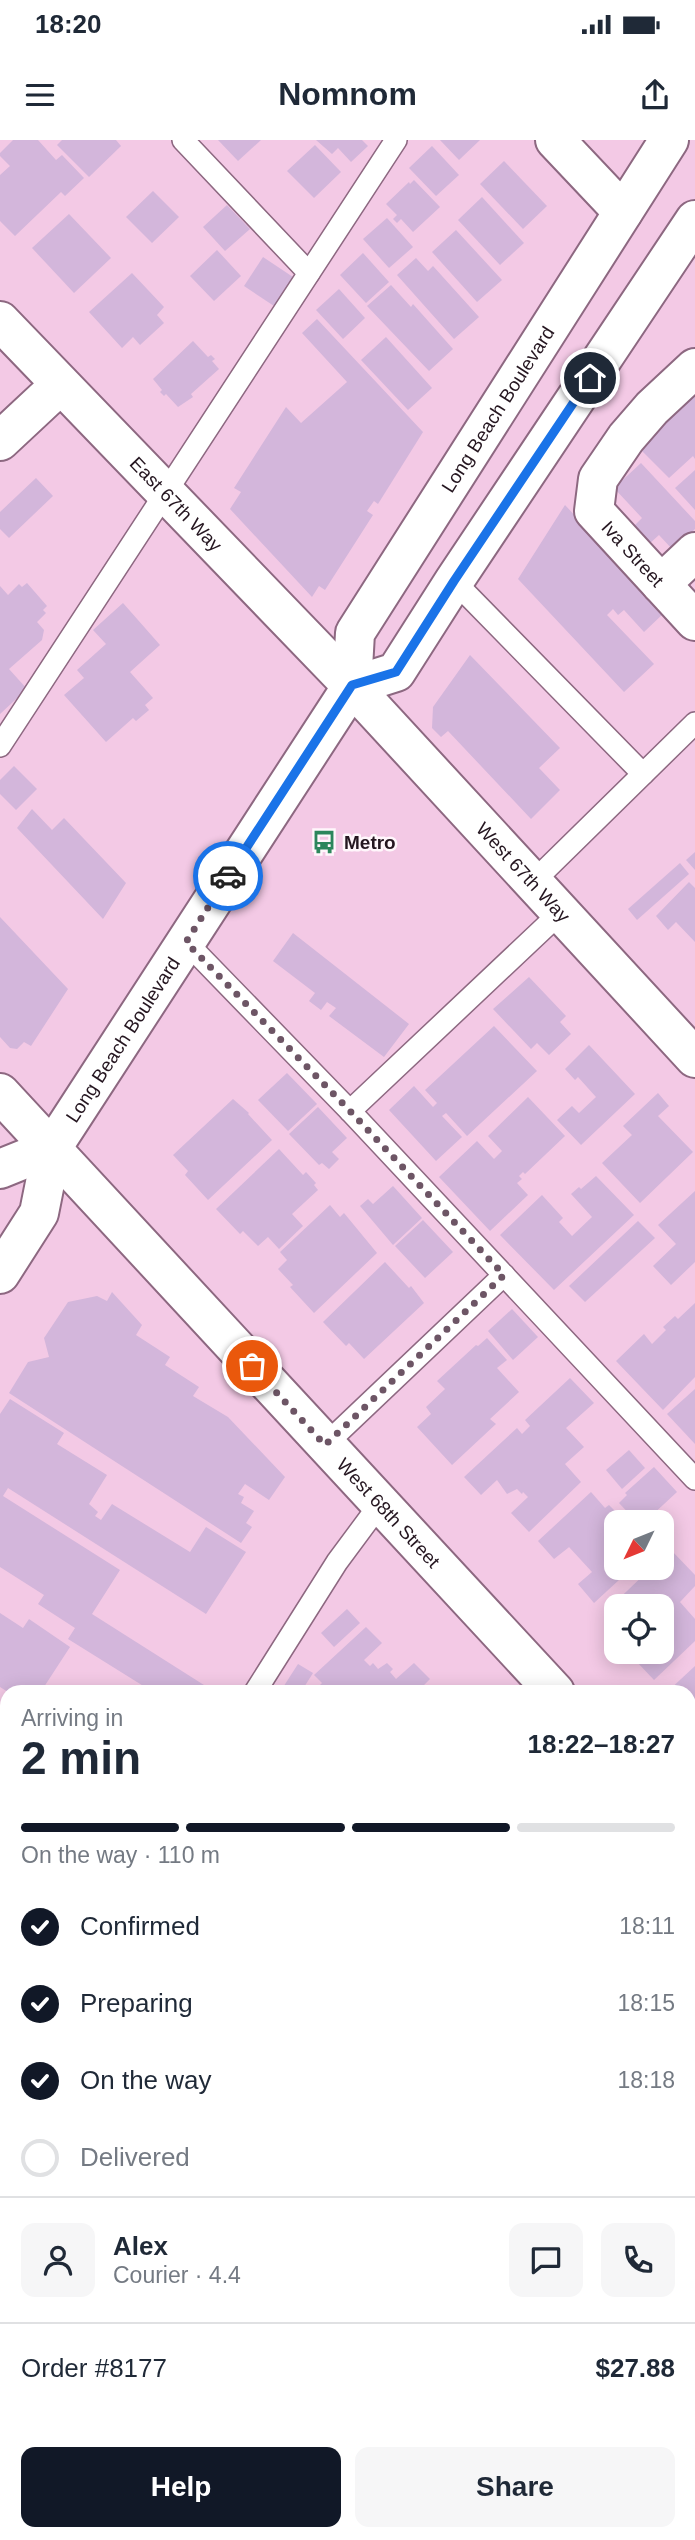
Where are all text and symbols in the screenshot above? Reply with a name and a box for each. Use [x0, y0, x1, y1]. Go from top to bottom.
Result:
text: 18:20 [35, 9, 102, 39]
icon: menu [21, 76, 59, 114]
text: Nomnom [278, 76, 417, 112]
icon: share [636, 76, 674, 114]
street label: Long Beach Boulevard [437, 322, 558, 496]
pin [560, 348, 620, 408]
icon: home [571, 359, 609, 397]
street label: East 67th Way [126, 452, 227, 556]
street label: Iva Street [598, 516, 669, 591]
street label: West 67th Way [472, 818, 575, 926]
bus stop icon: Metro [310, 828, 338, 856]
place label: Metro [344, 832, 396, 853]
courier [193, 841, 263, 911]
icon: car [209, 857, 247, 895]
street label: Long Beach Boulevard [61, 953, 184, 1126]
pin [222, 1336, 282, 1396]
icon: bag [233, 1347, 271, 1385]
street label: West 68th Street [333, 1454, 445, 1572]
north arrow [604, 1510, 674, 1580]
map controls [604, 1510, 674, 1664]
button: locate [604, 1594, 674, 1664]
text: Arriving in [21, 1705, 123, 1731]
text: 18:22–18:27 [528, 1729, 675, 1759]
text: 2 min [21, 1732, 141, 1784]
text: On the way · 110 m [21, 1842, 220, 1868]
icon: check [21, 1908, 59, 1946]
text: Confirmed [80, 1911, 200, 1941]
text: 18:11 [619, 1913, 675, 1939]
icon: check [21, 1985, 59, 2023]
text: Preparing [80, 1988, 193, 2018]
text: 18:15 [617, 1990, 675, 2016]
icon: check [21, 2062, 59, 2100]
text: On the way [80, 2065, 212, 2095]
text: 18:18 [617, 2067, 675, 2093]
text: Delivered [80, 2142, 190, 2172]
button: person [21, 2223, 95, 2297]
button: chat [509, 2223, 583, 2297]
button: phone [601, 2223, 675, 2297]
text: Alex [113, 2231, 168, 2261]
text: Courier · 4.4 [113, 2262, 241, 2288]
text: Order #8177 [21, 2353, 167, 2383]
text: $27.88 [595, 2353, 675, 2383]
button: Help [21, 2447, 341, 2527]
button: Share [355, 2447, 675, 2527]

